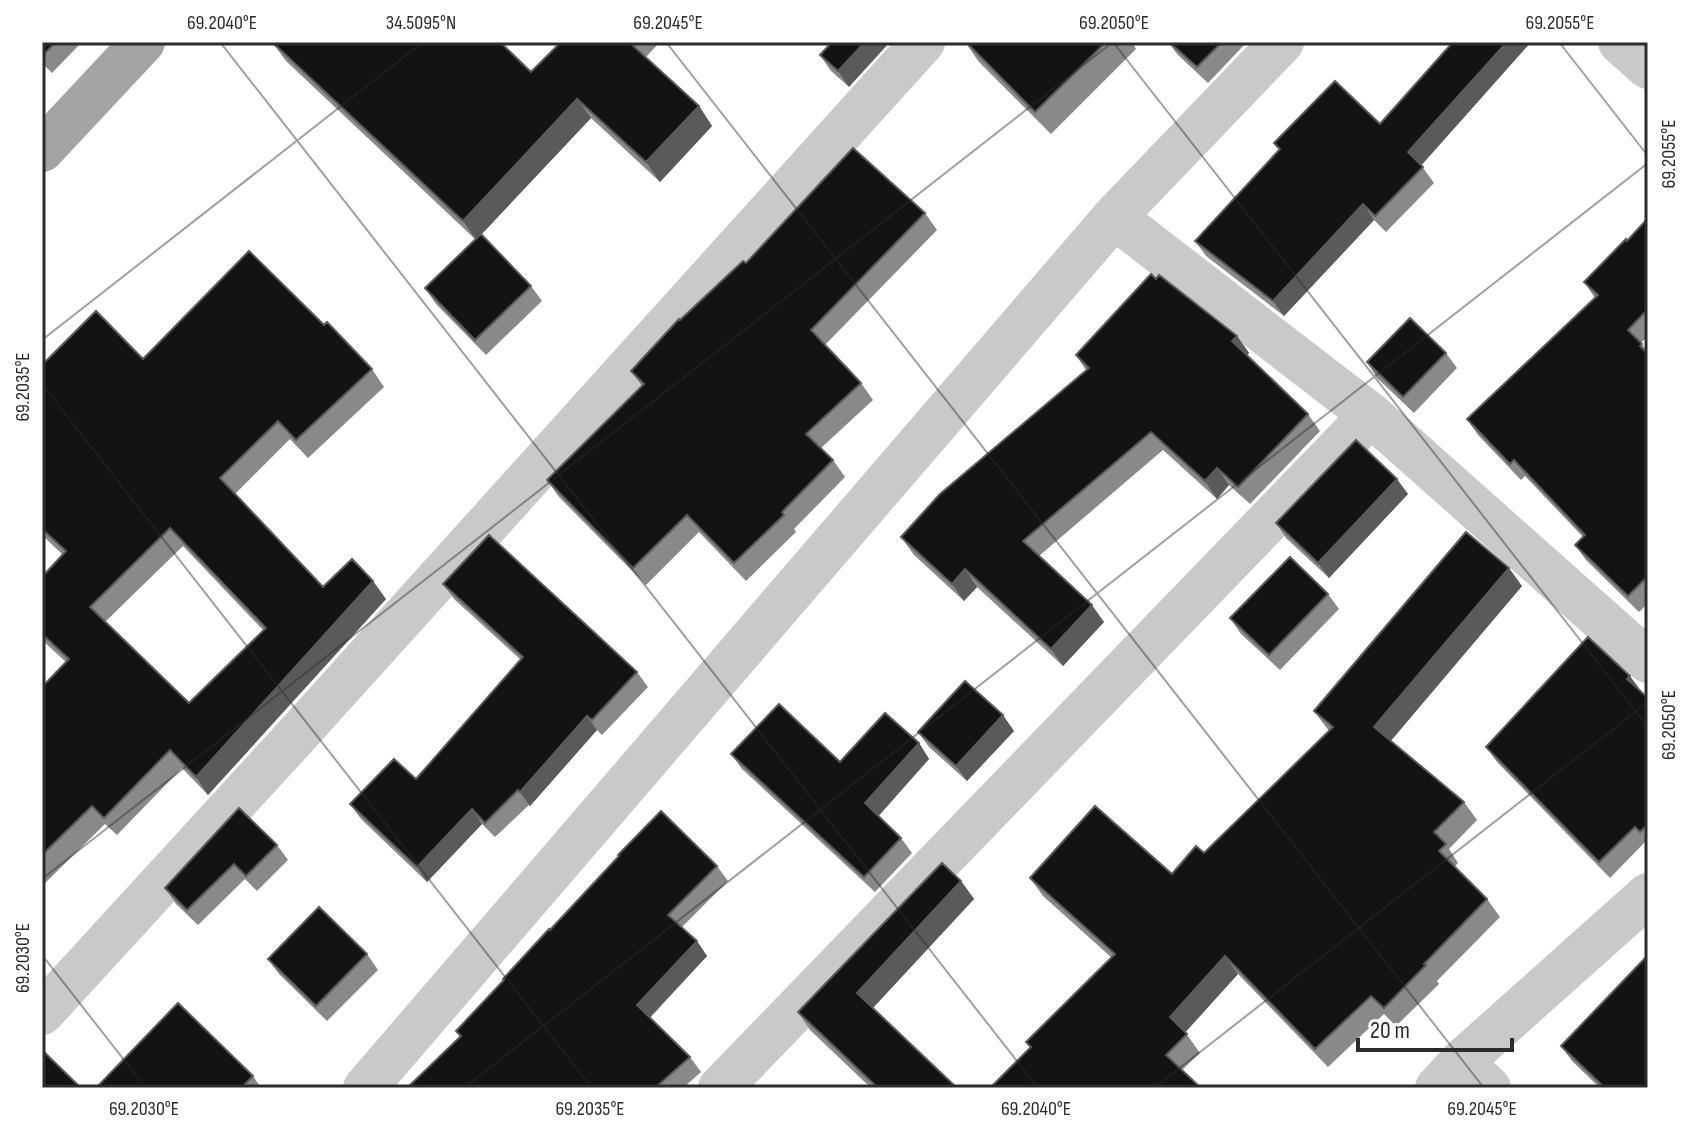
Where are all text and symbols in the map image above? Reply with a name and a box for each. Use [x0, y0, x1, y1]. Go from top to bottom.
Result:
text: 69.2040°E [187, 11, 257, 35]
text: 34.5095°N [386, 11, 456, 35]
text: 69.2045°E [633, 11, 703, 35]
text: 69.2050°E [1079, 11, 1149, 35]
text: 69.2055°E [1526, 11, 1594, 35]
text: 69.2055°E [1657, 120, 1681, 188]
text: 69.2035°E [11, 352, 35, 422]
text: 69.2050°E [1657, 690, 1681, 760]
text: 69.2030°E [11, 923, 35, 993]
scale bar [1358, 1002, 1512, 1052]
text: 20 m [1370, 1016, 1410, 1045]
text: 69.2030°E [109, 1097, 179, 1121]
text: 69.2035°E [555, 1097, 625, 1121]
text: 69.2040°E [1001, 1097, 1071, 1121]
text: 69.2045°E [1447, 1097, 1517, 1121]

